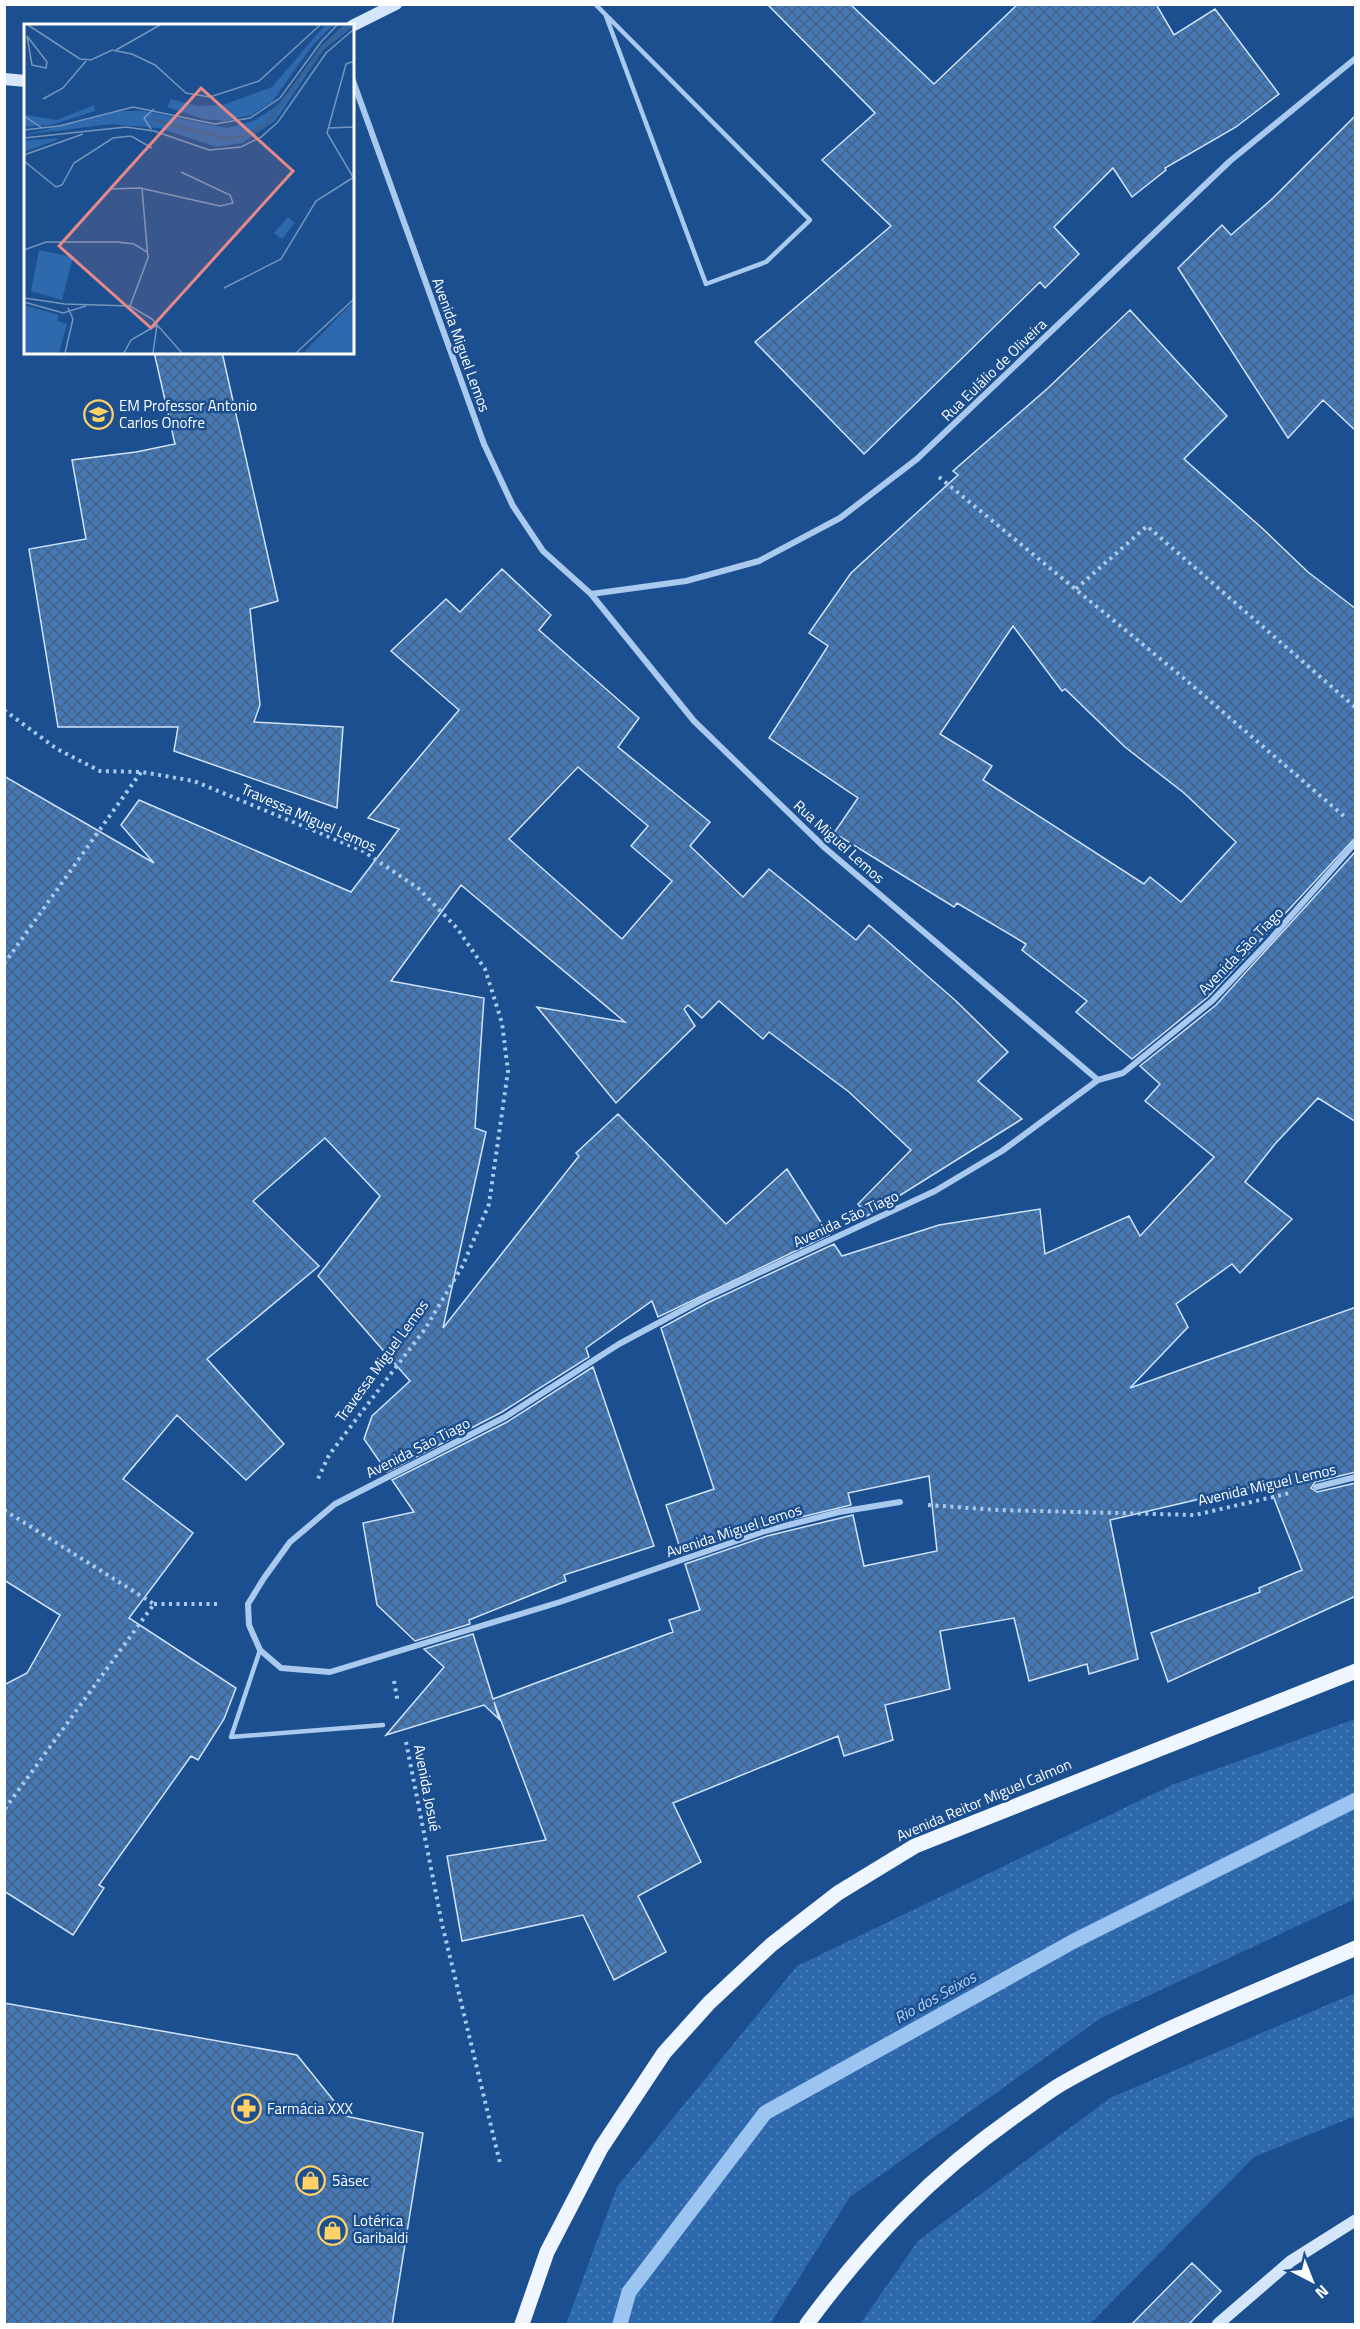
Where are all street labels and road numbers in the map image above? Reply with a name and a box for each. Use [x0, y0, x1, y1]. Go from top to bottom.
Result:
street label: Avenida Miguel Lemos [426, 274, 496, 415]
street label: Rua Eulálio de Oliveira [936, 313, 1052, 426]
street label: Travessa Miguel Lemos [238, 777, 381, 858]
street label: Rua Miguel Lemos [789, 794, 890, 889]
street label: Avenida São Tiago [1193, 901, 1289, 1000]
street label: Avenida São Tiago [789, 1184, 903, 1253]
street label: Travessa Miguel Lemos [329, 1295, 434, 1427]
street label: Avenida São Tiago [361, 1411, 474, 1484]
street label: Avenida Miguel Lemos [1195, 1457, 1338, 1512]
street label: Avenida Miguel Lemos [663, 1498, 805, 1563]
street label: Avenida Josué [408, 1742, 447, 1833]
street label: Avenida Reitor Miguel Calmon [892, 1752, 1075, 1847]

